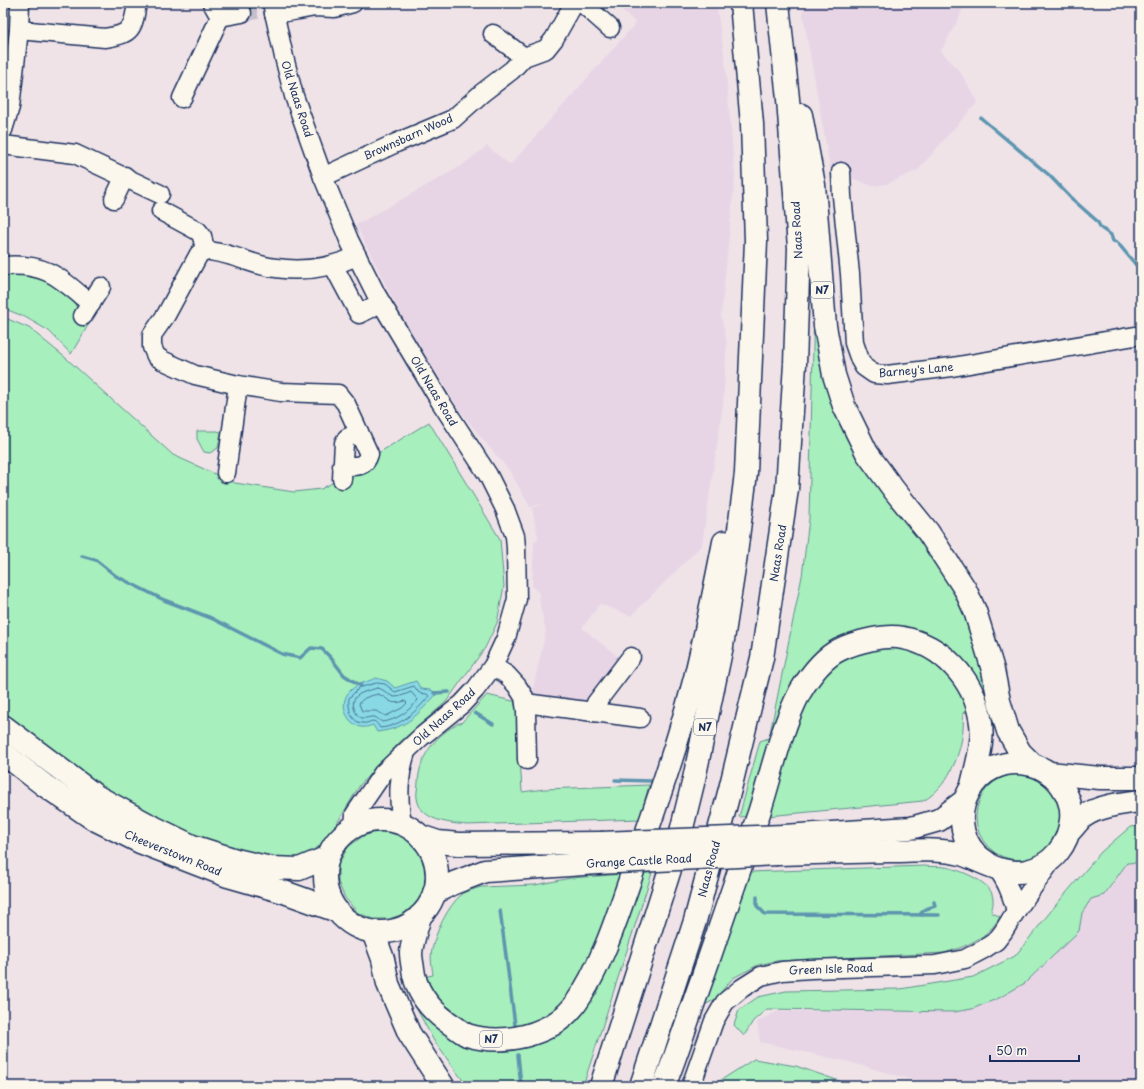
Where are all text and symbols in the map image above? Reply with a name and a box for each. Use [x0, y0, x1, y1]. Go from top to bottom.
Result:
street label: Old Naas Road [277, 58, 318, 139]
street label: Brownsbarn Wood [360, 109, 455, 164]
street label: Naas Road [786, 201, 807, 259]
road number: N7 [811, 282, 833, 298]
street label: Old Naas Road [407, 352, 462, 429]
street label: Barney's Lane [878, 358, 954, 381]
street label: Naas Road [765, 523, 790, 583]
street label: Old Naas Road [408, 684, 479, 750]
road number: N7 [694, 719, 716, 735]
street label: Cheeverstown Road [122, 825, 224, 880]
street label: Naas Road [693, 839, 724, 899]
street label: Grange Castle Road [585, 849, 692, 872]
street label: Green Isle Road [788, 959, 874, 978]
road number: N7 [480, 1031, 502, 1047]
scale bar [990, 1037, 1079, 1063]
text: 50 m [996, 1041, 1027, 1059]

